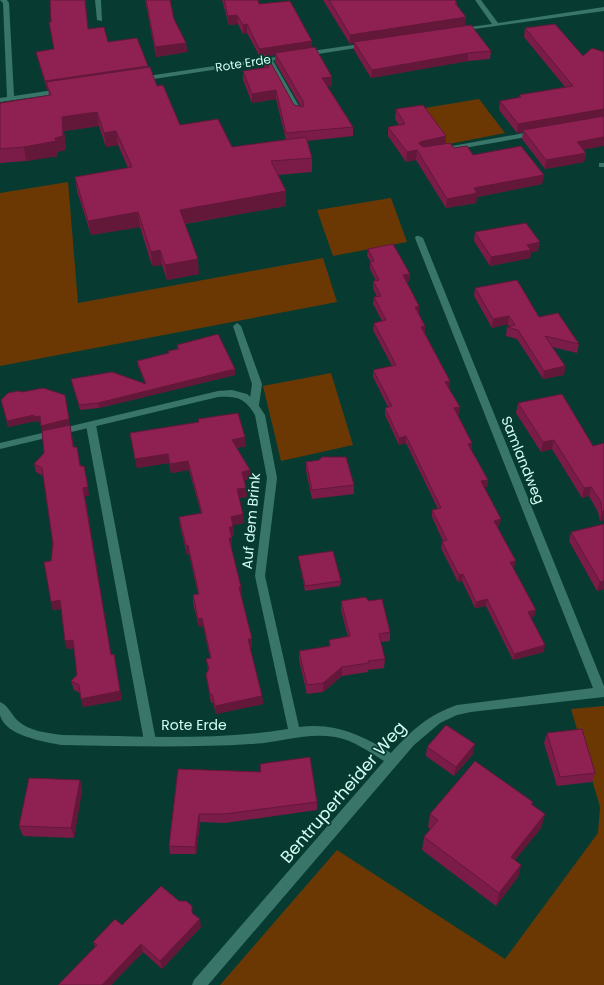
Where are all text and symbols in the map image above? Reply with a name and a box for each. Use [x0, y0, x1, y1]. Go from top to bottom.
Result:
street label: Rote Erde [214, 50, 272, 76]
street label: Samlandweg [496, 413, 550, 507]
street label: Auf dem Brink [237, 471, 265, 570]
street label: Rote Erde [161, 715, 227, 735]
street label: Bentruperheider Weg [275, 716, 411, 868]

